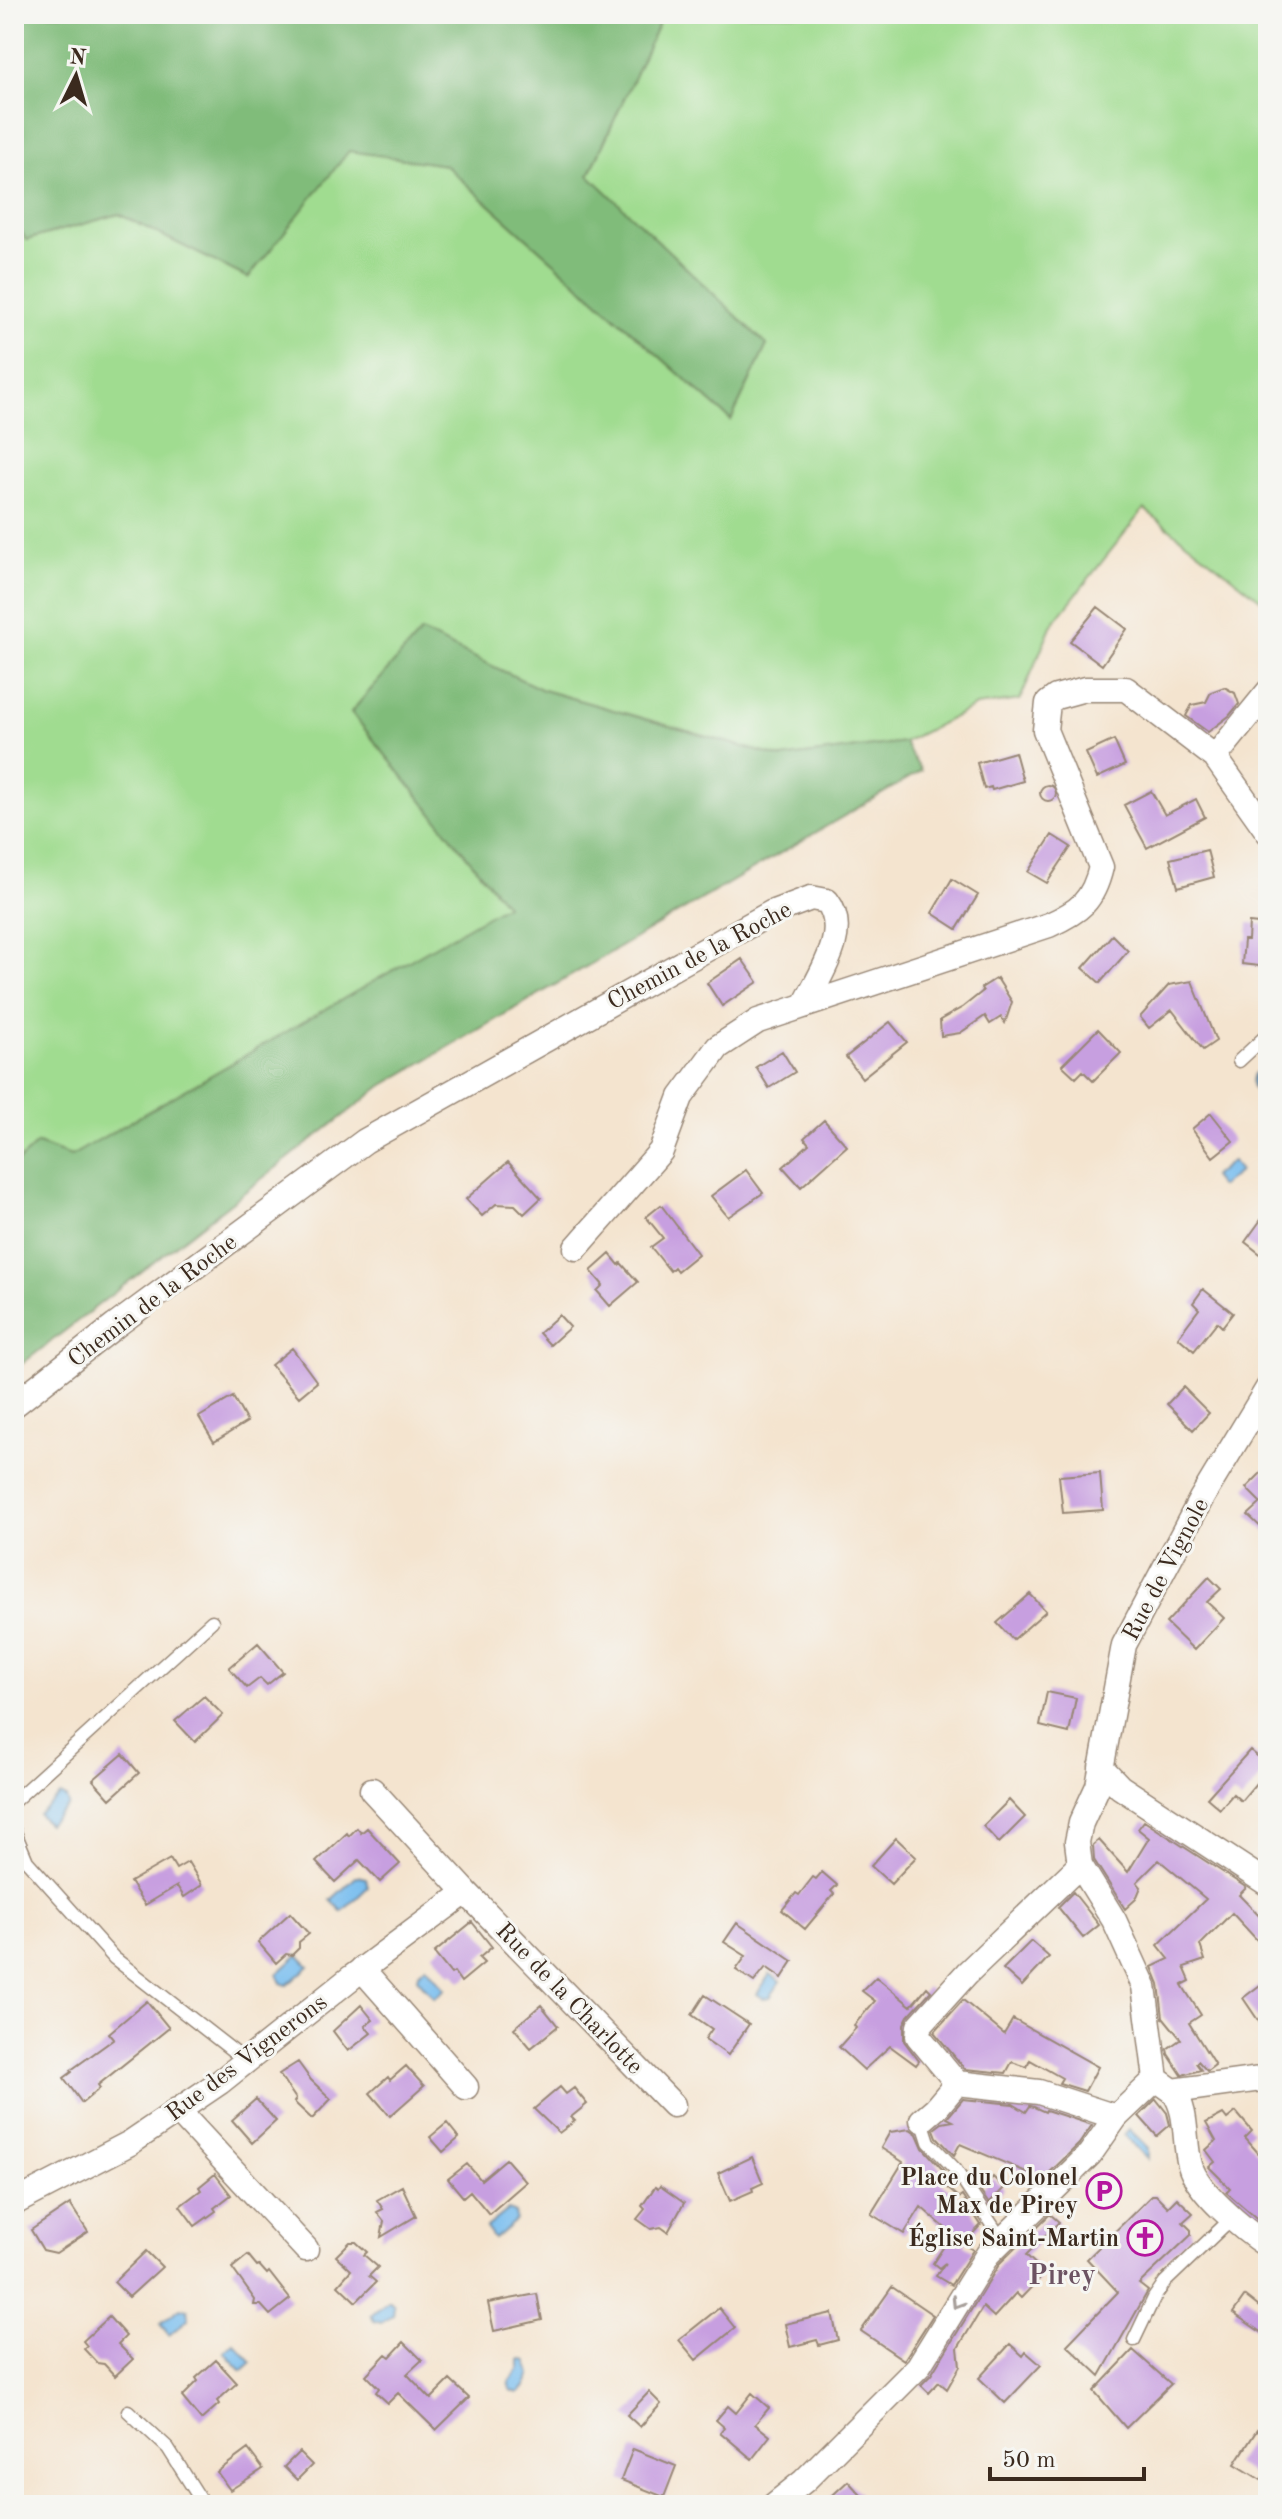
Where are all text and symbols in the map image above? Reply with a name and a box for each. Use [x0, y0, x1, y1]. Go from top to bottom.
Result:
north arrow [36, 36, 116, 116]
text: N [68, 46, 87, 70]
street label: Chemin de la Roche [604, 898, 796, 1015]
street label: Chemin de la Roche [64, 1231, 242, 1373]
street label: Rue de Vignole [1119, 1495, 1214, 1645]
street label: Rue de la Charlotte [490, 1919, 647, 2080]
street label: Rue des Vignerons [162, 1990, 332, 2127]
place label: Place du Colonel Max de Pirey [900, 2167, 1078, 2219]
parking icon: Place du Colonel Max de Pirey [1085, 2172, 1123, 2210]
church icon: Église Saint-Martin [1126, 2219, 1164, 2257]
place label: Église Saint-Martin [908, 2222, 1119, 2252]
district label: Pirey [1028, 2263, 1096, 2291]
one-way arrow [952, 2294, 967, 2309]
scale bar [990, 2431, 1144, 2481]
text: 50 m [1002, 2449, 1056, 2473]

